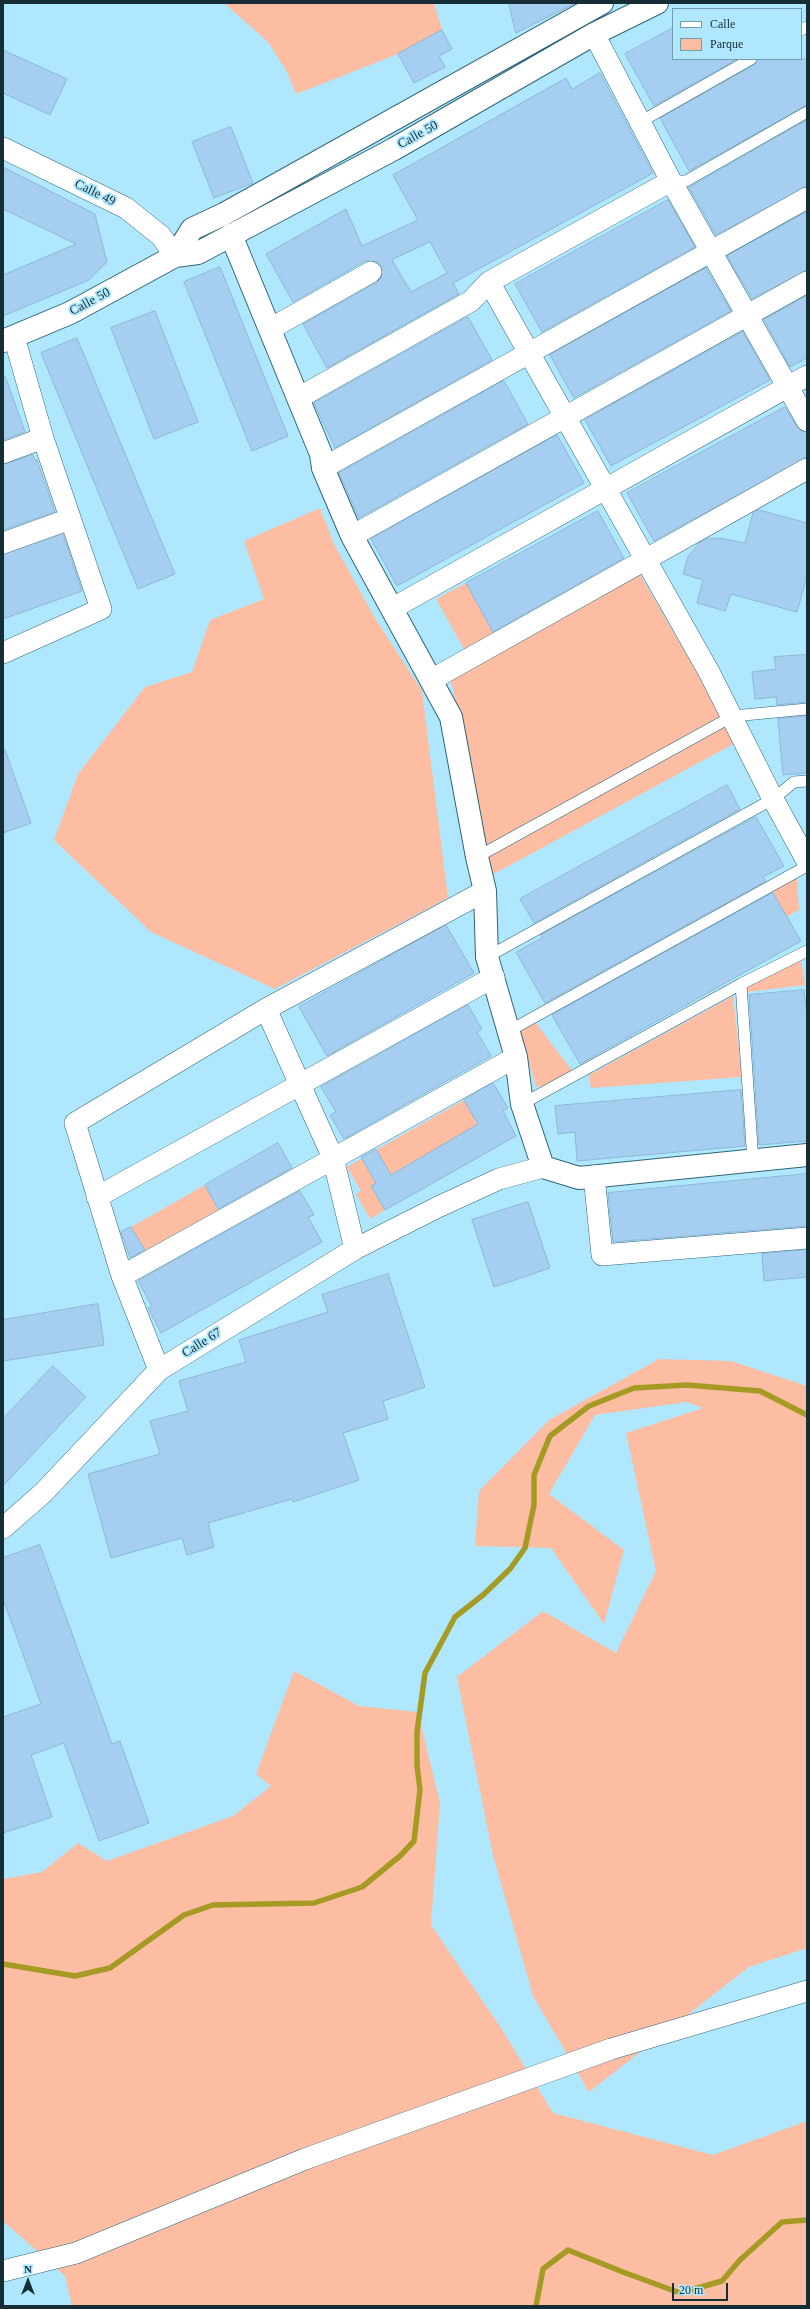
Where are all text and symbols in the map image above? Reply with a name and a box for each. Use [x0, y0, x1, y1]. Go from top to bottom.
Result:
legend [672, 8, 802, 60]
text: Calle [710, 17, 735, 31]
text: Parque [710, 37, 743, 51]
street label: Calle 50 [395, 118, 441, 152]
street label: Calle 49 [72, 176, 118, 210]
street label: Calle 50 [67, 285, 113, 319]
street label: Calle 67 [179, 1325, 225, 1361]
north arrow [8, 2261, 48, 2301]
text: N [24, 2263, 32, 2275]
scale bar [674, 2275, 730, 2301]
text: 20 m [679, 2283, 703, 2297]

